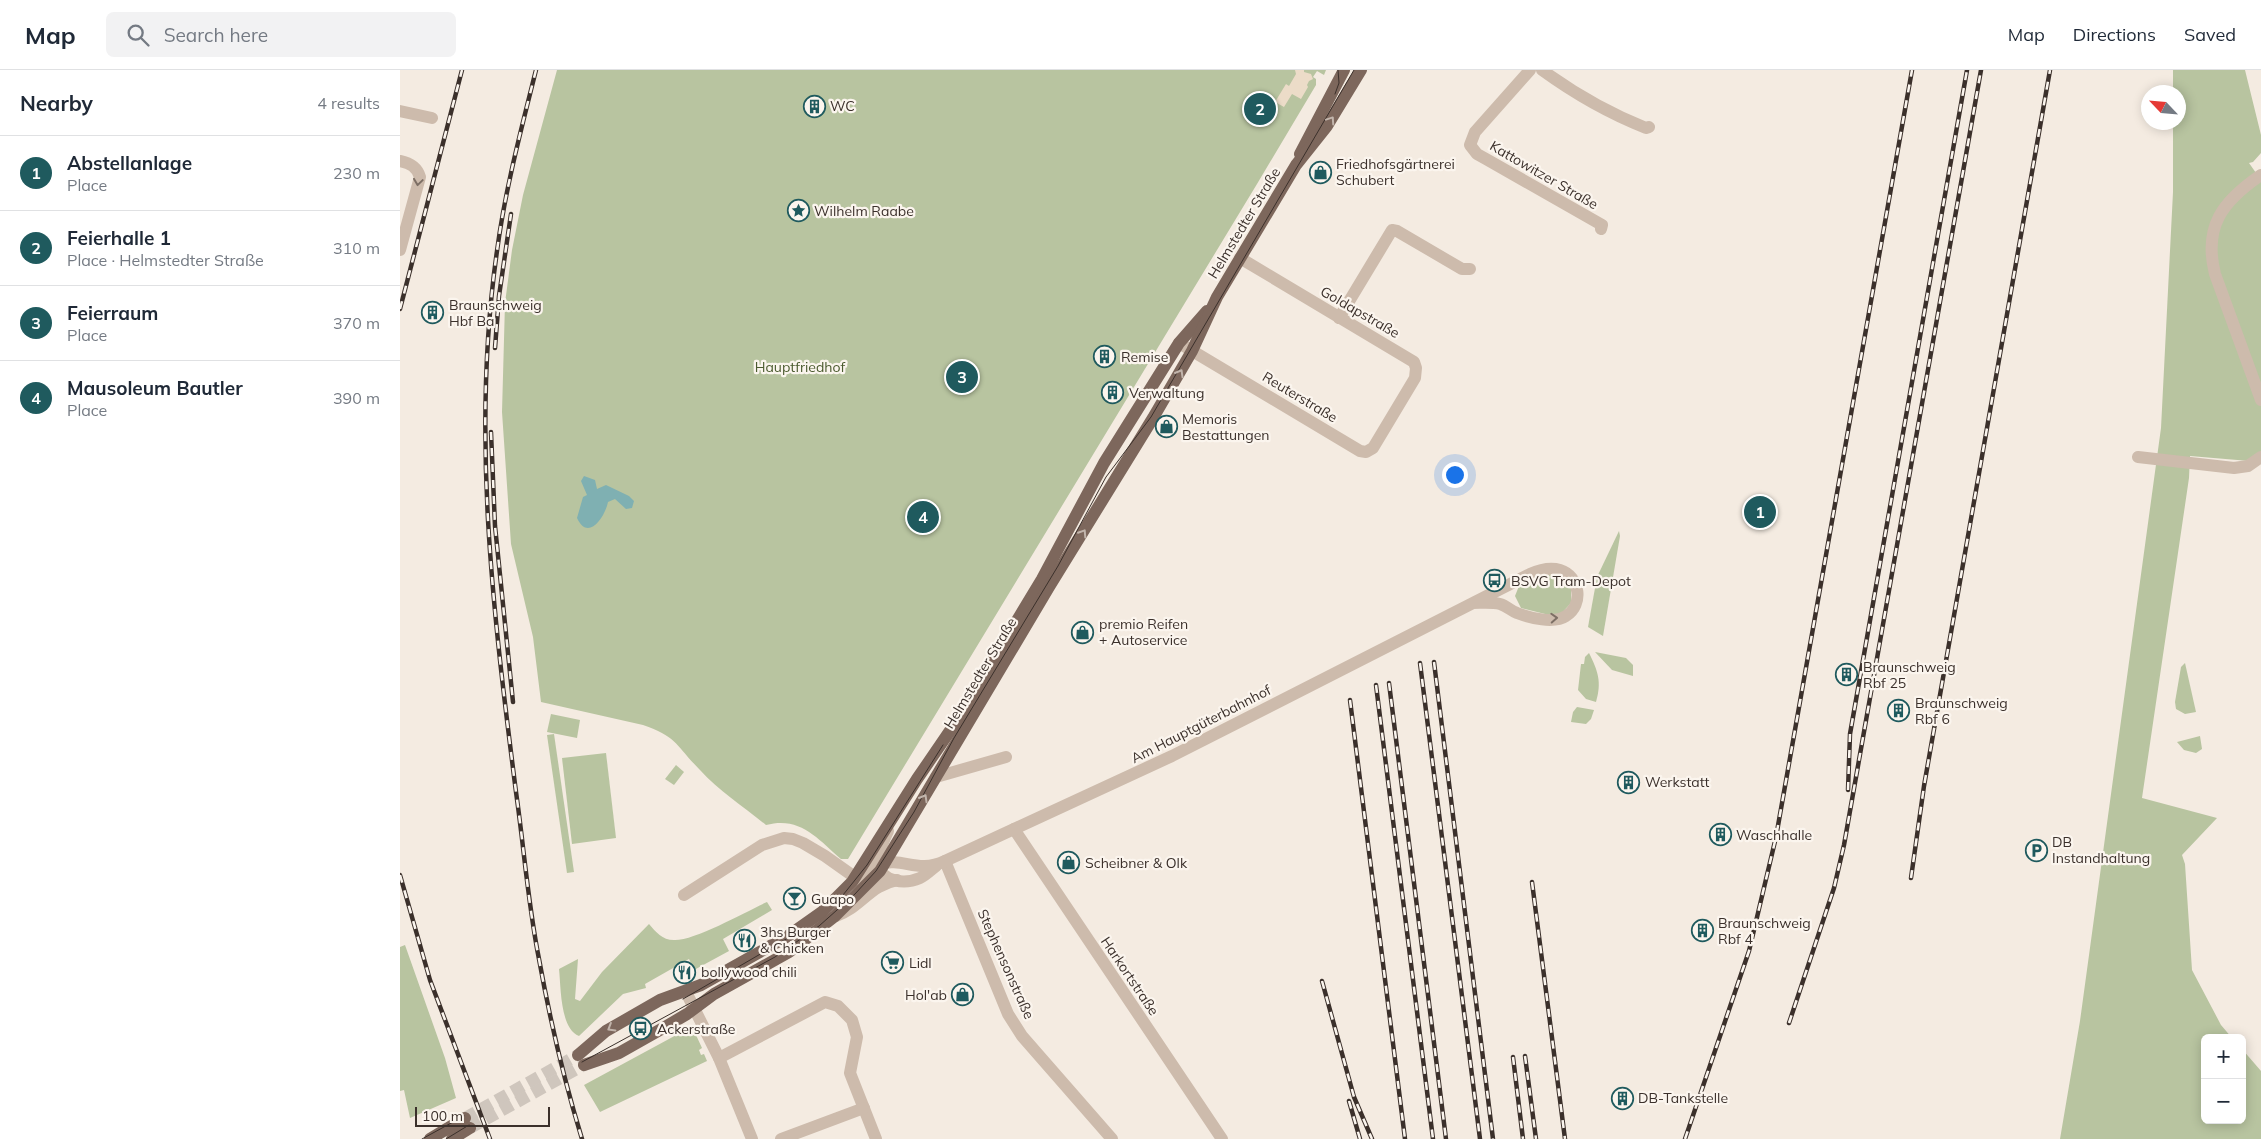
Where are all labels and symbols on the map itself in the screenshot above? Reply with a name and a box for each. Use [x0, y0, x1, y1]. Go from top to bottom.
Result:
north arrow [2141, 85, 2186, 130]
pin: 2 [1244, 90, 1276, 128]
building icon: WC [802, 94, 826, 118]
place label: WC [830, 97, 855, 115]
one-way arrow [1325, 116, 1334, 125]
street label: Kattowitzer Straße [1487, 137, 1601, 213]
place label: Friedhofsgärtnerei Schubert [1336, 155, 1455, 189]
shop icon: Friedhofsgärtnerei Schubert [1308, 160, 1332, 184]
street label: Helmstedter Straße [1204, 164, 1284, 282]
one-way arrow [413, 177, 423, 186]
place icon: Wilhelm Raabe [786, 199, 810, 223]
place label: Wilhelm Raabe [814, 202, 914, 220]
street label: Goldapstraße [1317, 282, 1403, 342]
place label: Braunschweig Hbf Ba [449, 296, 542, 330]
building icon: Braunschweig Hbf Ba [421, 301, 445, 325]
building icon: Remise [1093, 345, 1117, 369]
place label: Remise [1121, 348, 1168, 366]
park label: Hauptfriedhof [755, 358, 846, 376]
pin: 3 [946, 358, 978, 396]
street label: Reuterstraße [1259, 368, 1341, 426]
one-way arrow [1173, 370, 1183, 379]
building icon: Verwaltung [1101, 381, 1125, 405]
place label: Verwaltung [1129, 384, 1204, 402]
place label: Memoris Bestattungen [1182, 410, 1269, 444]
shop icon: Memoris Bestattungen [1154, 415, 1178, 439]
your location [1442, 462, 1468, 488]
pin: 1 [1744, 493, 1776, 531]
pin: 4 [907, 498, 939, 536]
one-way arrow [1077, 529, 1087, 538]
bus stop icon: BSVG Tram-Depot [1483, 569, 1507, 593]
place label: BSVG Tram-Depot [1511, 572, 1631, 590]
one-way arrow [1550, 613, 1558, 624]
street label: Helmstedter Straße [940, 614, 1020, 732]
place label: premio Reifen + Autoservice [1099, 615, 1188, 649]
shop icon: premio Reifen + Autoservice [1071, 620, 1095, 644]
place label: Braunschweig Rbf 25 [1863, 658, 1956, 692]
building icon: Braunschweig Rbf 25 [1835, 663, 1859, 687]
street label: Am Hauptgüterbahnhof [1128, 681, 1274, 767]
place label: Braunschweig Rbf 6 [1915, 694, 2008, 728]
building icon: Braunschweig Rbf 6 [1887, 699, 1911, 723]
building icon: Werkstatt [1617, 770, 1641, 794]
place label: Werkstatt [1645, 773, 1709, 791]
one-way arrow [918, 794, 928, 803]
building icon: Waschhalle [1708, 823, 1732, 847]
place label: Waschhalle [1736, 826, 1812, 844]
place label: DB Instandhaltung [2052, 833, 2150, 867]
parking icon: DB Instandhaltung [2024, 838, 2048, 862]
shop icon: Scheibner & Olk [1057, 851, 1081, 875]
place label: Scheibner & Olk [1085, 854, 1188, 872]
bar icon: Guapo [783, 887, 807, 911]
place label: Guapo [811, 890, 854, 908]
street label: Stephensonstraße [974, 906, 1038, 1022]
place label: Braunschweig Rbf 4 [1718, 914, 1811, 948]
building icon: Braunschweig Rbf 4 [1690, 919, 1714, 943]
place label: 3hs Burger & Chicken [760, 923, 832, 957]
restaurant icon: 3hs Burger & Chicken [732, 928, 756, 952]
street label: Harkortstraße [1097, 933, 1163, 1019]
supermarket icon: Lidl [881, 951, 905, 975]
place label: Lidl [909, 954, 932, 972]
restaurant icon: bollywood chili [673, 960, 697, 984]
place label: bollywood chili [701, 963, 797, 981]
shop icon: Hol'ab [951, 983, 975, 1007]
place label: Hol'ab [905, 986, 947, 1004]
bus stop icon: Ackerstraße [629, 1017, 653, 1041]
place label: Ackerstraße [657, 1020, 736, 1038]
one-way arrow [607, 1022, 616, 1032]
building icon: DB-Tankstelle [1610, 1086, 1634, 1110]
place label: DB-Tankstelle [1638, 1089, 1728, 1107]
scale bar [415, 1104, 550, 1127]

